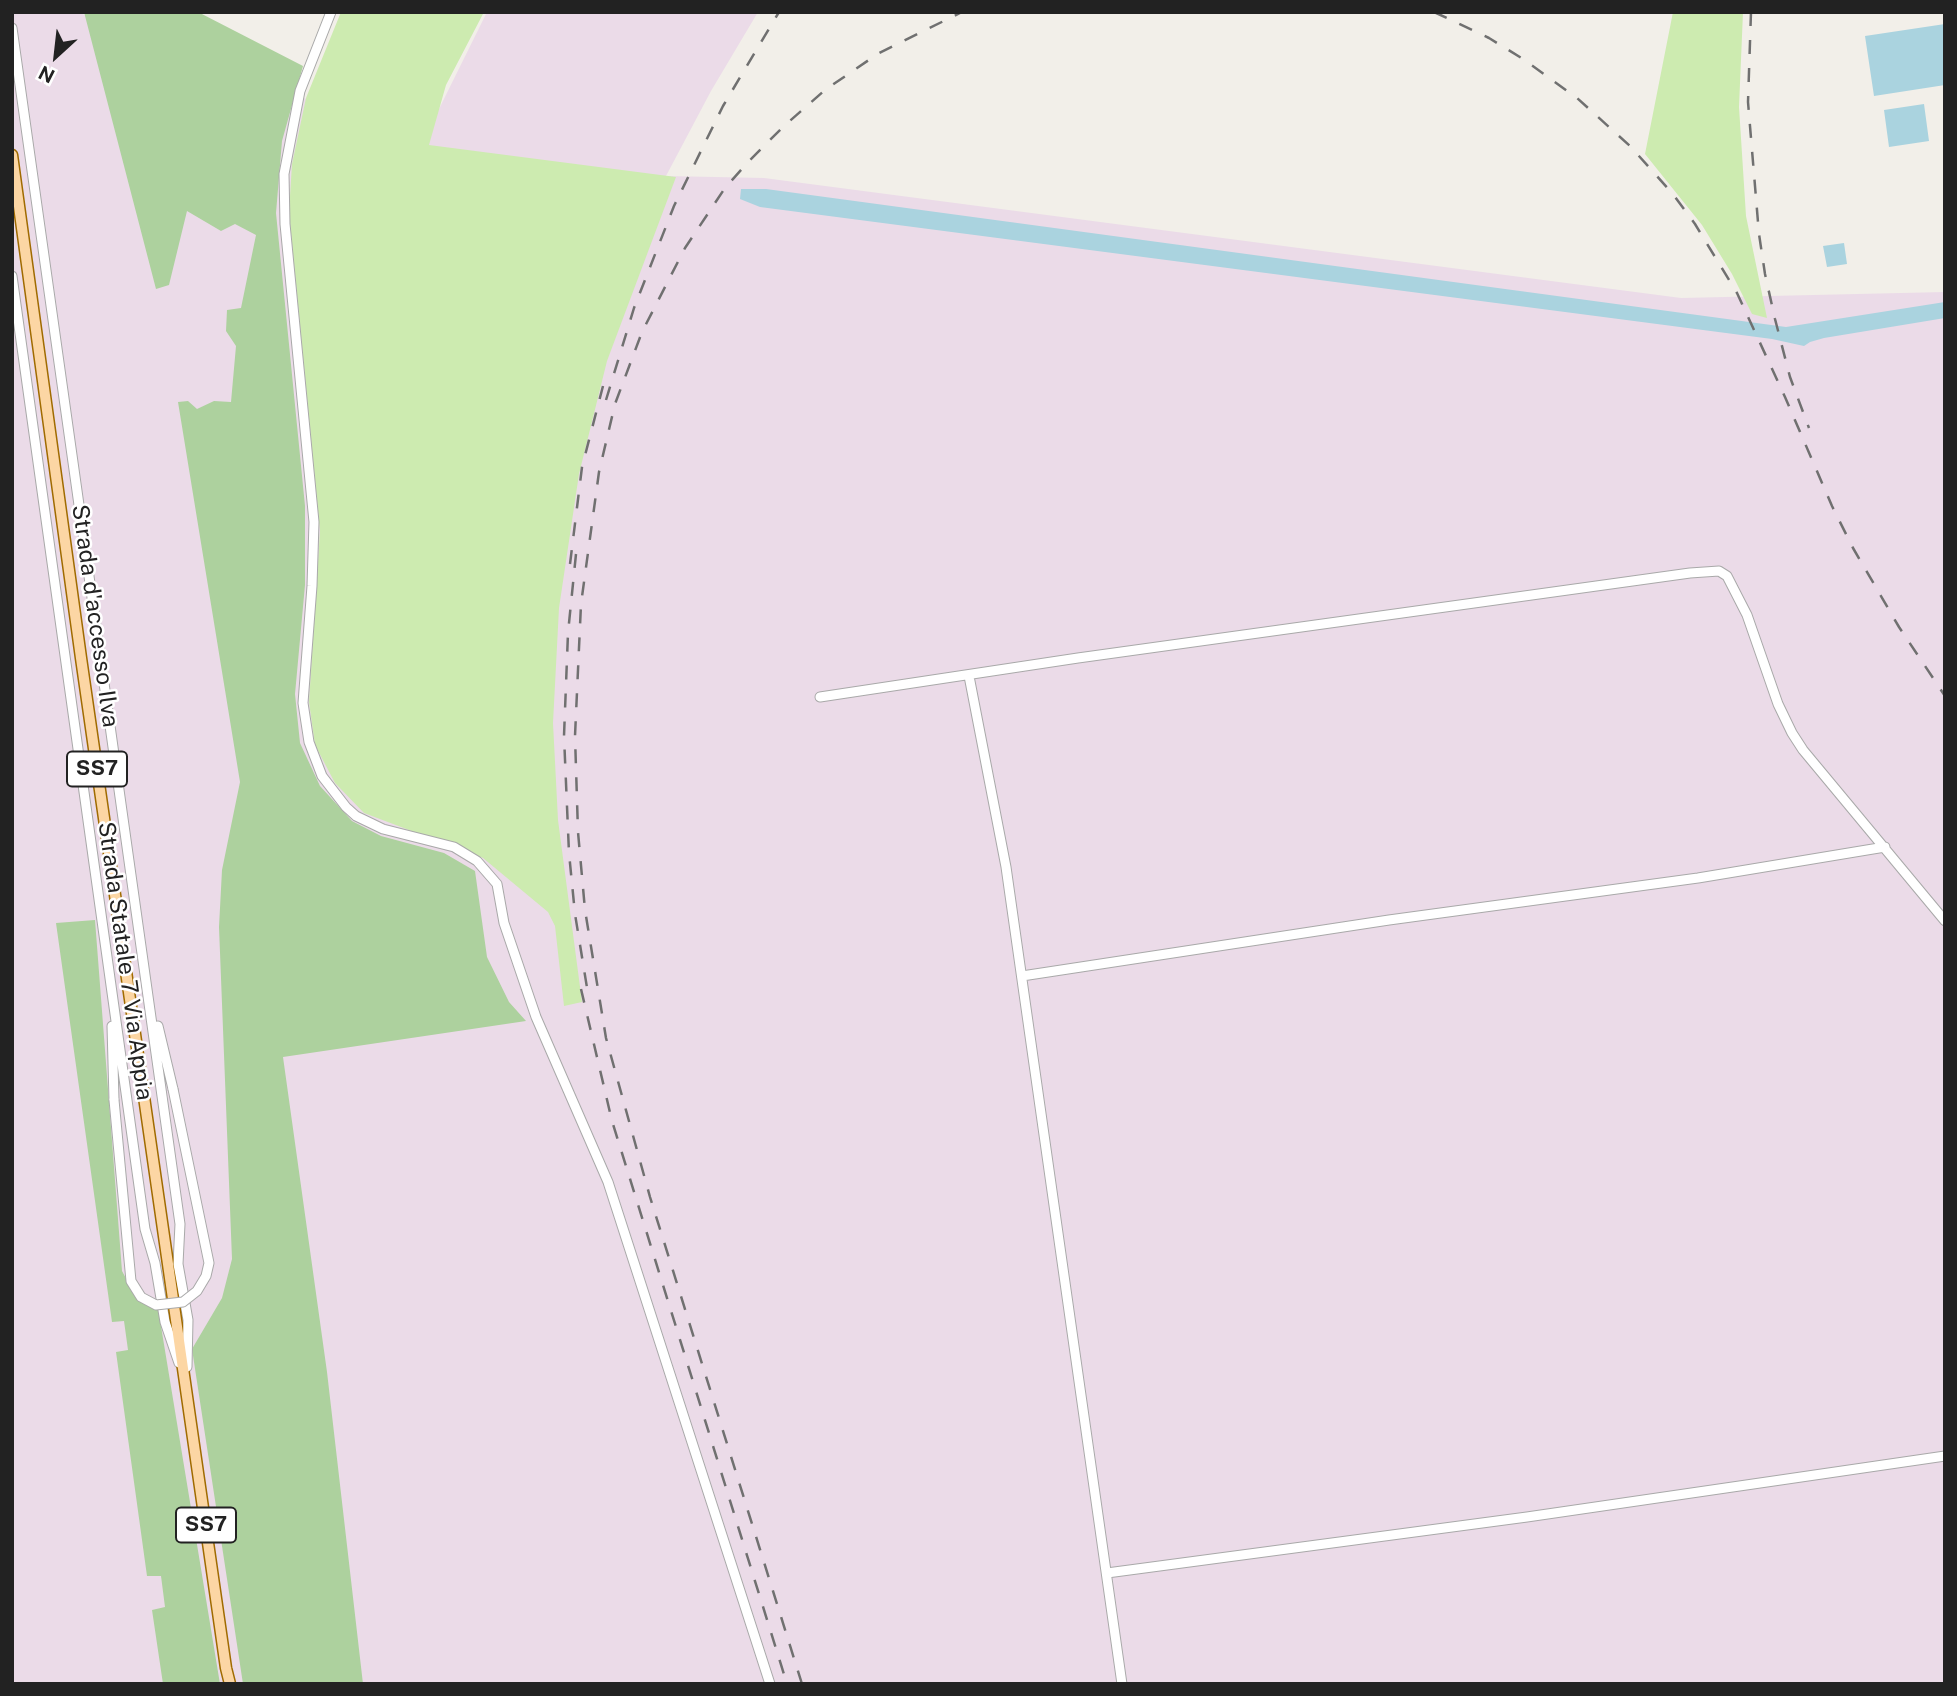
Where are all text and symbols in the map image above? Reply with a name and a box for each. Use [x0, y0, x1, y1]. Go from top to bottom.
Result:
north arrow [21, 21, 91, 91]
text: N [35, 62, 58, 88]
street label: Strada d'accesso Ilva [66, 503, 124, 729]
road number: SS7 [67, 752, 127, 786]
street label: Strada Statale 7 Via Appia [92, 820, 158, 1102]
road number: SS7 [176, 1508, 236, 1542]

